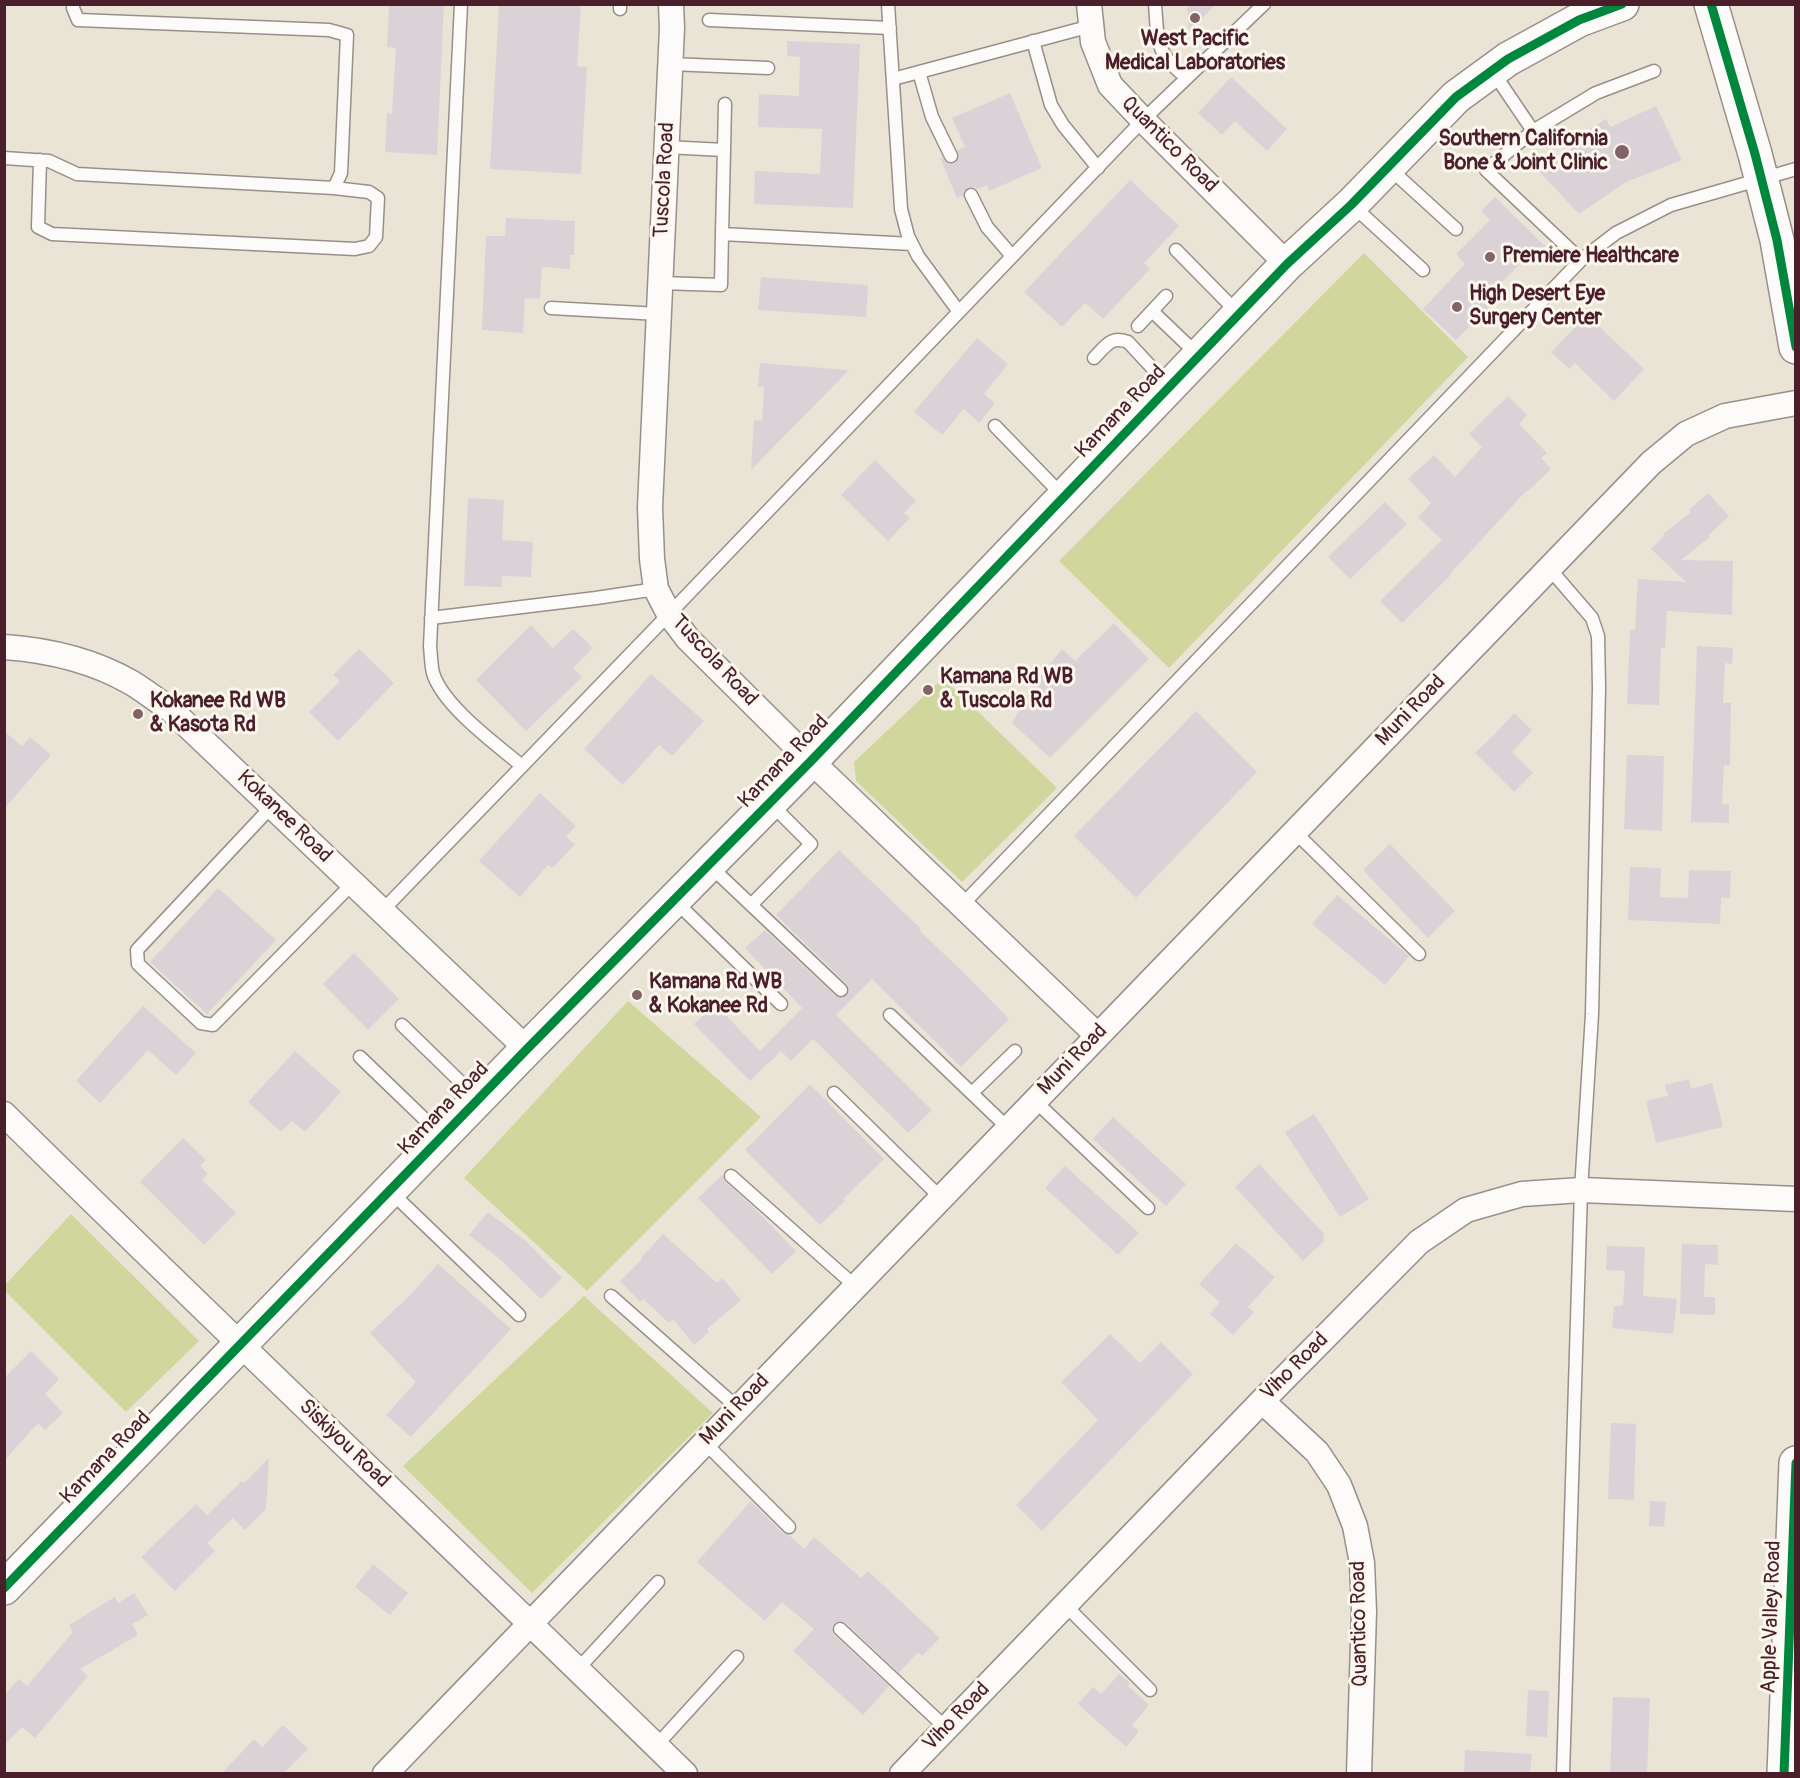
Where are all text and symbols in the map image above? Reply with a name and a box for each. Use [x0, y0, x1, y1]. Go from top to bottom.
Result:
marker: West Pacific Medical Laboratories [1188, 11, 1202, 25]
place label: West Pacific Medical Laboratories [1105, 27, 1285, 77]
street label: Quantico Road [1115, 91, 1223, 199]
street label: Tuscola Road [649, 122, 681, 238]
place label: Southern California Bone & Joint Clinic [1438, 127, 1608, 177]
marker: Southern California Bone & Joint Clinic [1613, 143, 1631, 161]
place label: Premiere Healthcare [1502, 244, 1679, 270]
marker: Premiere Healthcare [1483, 250, 1497, 264]
place label: High Desert Eye Surgery Center [1469, 282, 1605, 332]
marker: High Desert Eye Surgery Center [1450, 300, 1464, 314]
street label: Kamana Road [1070, 360, 1172, 464]
street label: Tuscola Road [665, 610, 763, 712]
place label: Kamana Rd WB & Tuscola Rd [940, 665, 1073, 715]
street label: Muni Road [1371, 670, 1451, 752]
marker: Kamana Rd WB & Tuscola Rd [921, 683, 935, 697]
place label: Kokanee Rd WB & Kasota Rd [150, 689, 286, 739]
marker: Kokanee Rd WB & Kasota Rd [131, 707, 145, 721]
street label: Kamana Road [733, 710, 835, 814]
street label: Kokanee Road [231, 765, 337, 869]
place label: Kamana Rd WB & Kokanee Rd [649, 970, 782, 1020]
marker: Kamana Rd WB & Kokanee Rd [630, 988, 644, 1002]
street label: Muni Road [1033, 1019, 1113, 1101]
street label: Kamana Road [393, 1057, 495, 1161]
street label: Viho Road [1256, 1328, 1334, 1406]
street label: Muni Road [695, 1369, 775, 1451]
street label: Siskiyou Road [293, 1394, 395, 1494]
street label: Kamana Road [55, 1406, 157, 1510]
street label: Apple Valley Road [1757, 1540, 1787, 1694]
street label: Quantico Road [1346, 1561, 1374, 1687]
street label: Viho Road [918, 1677, 996, 1757]

